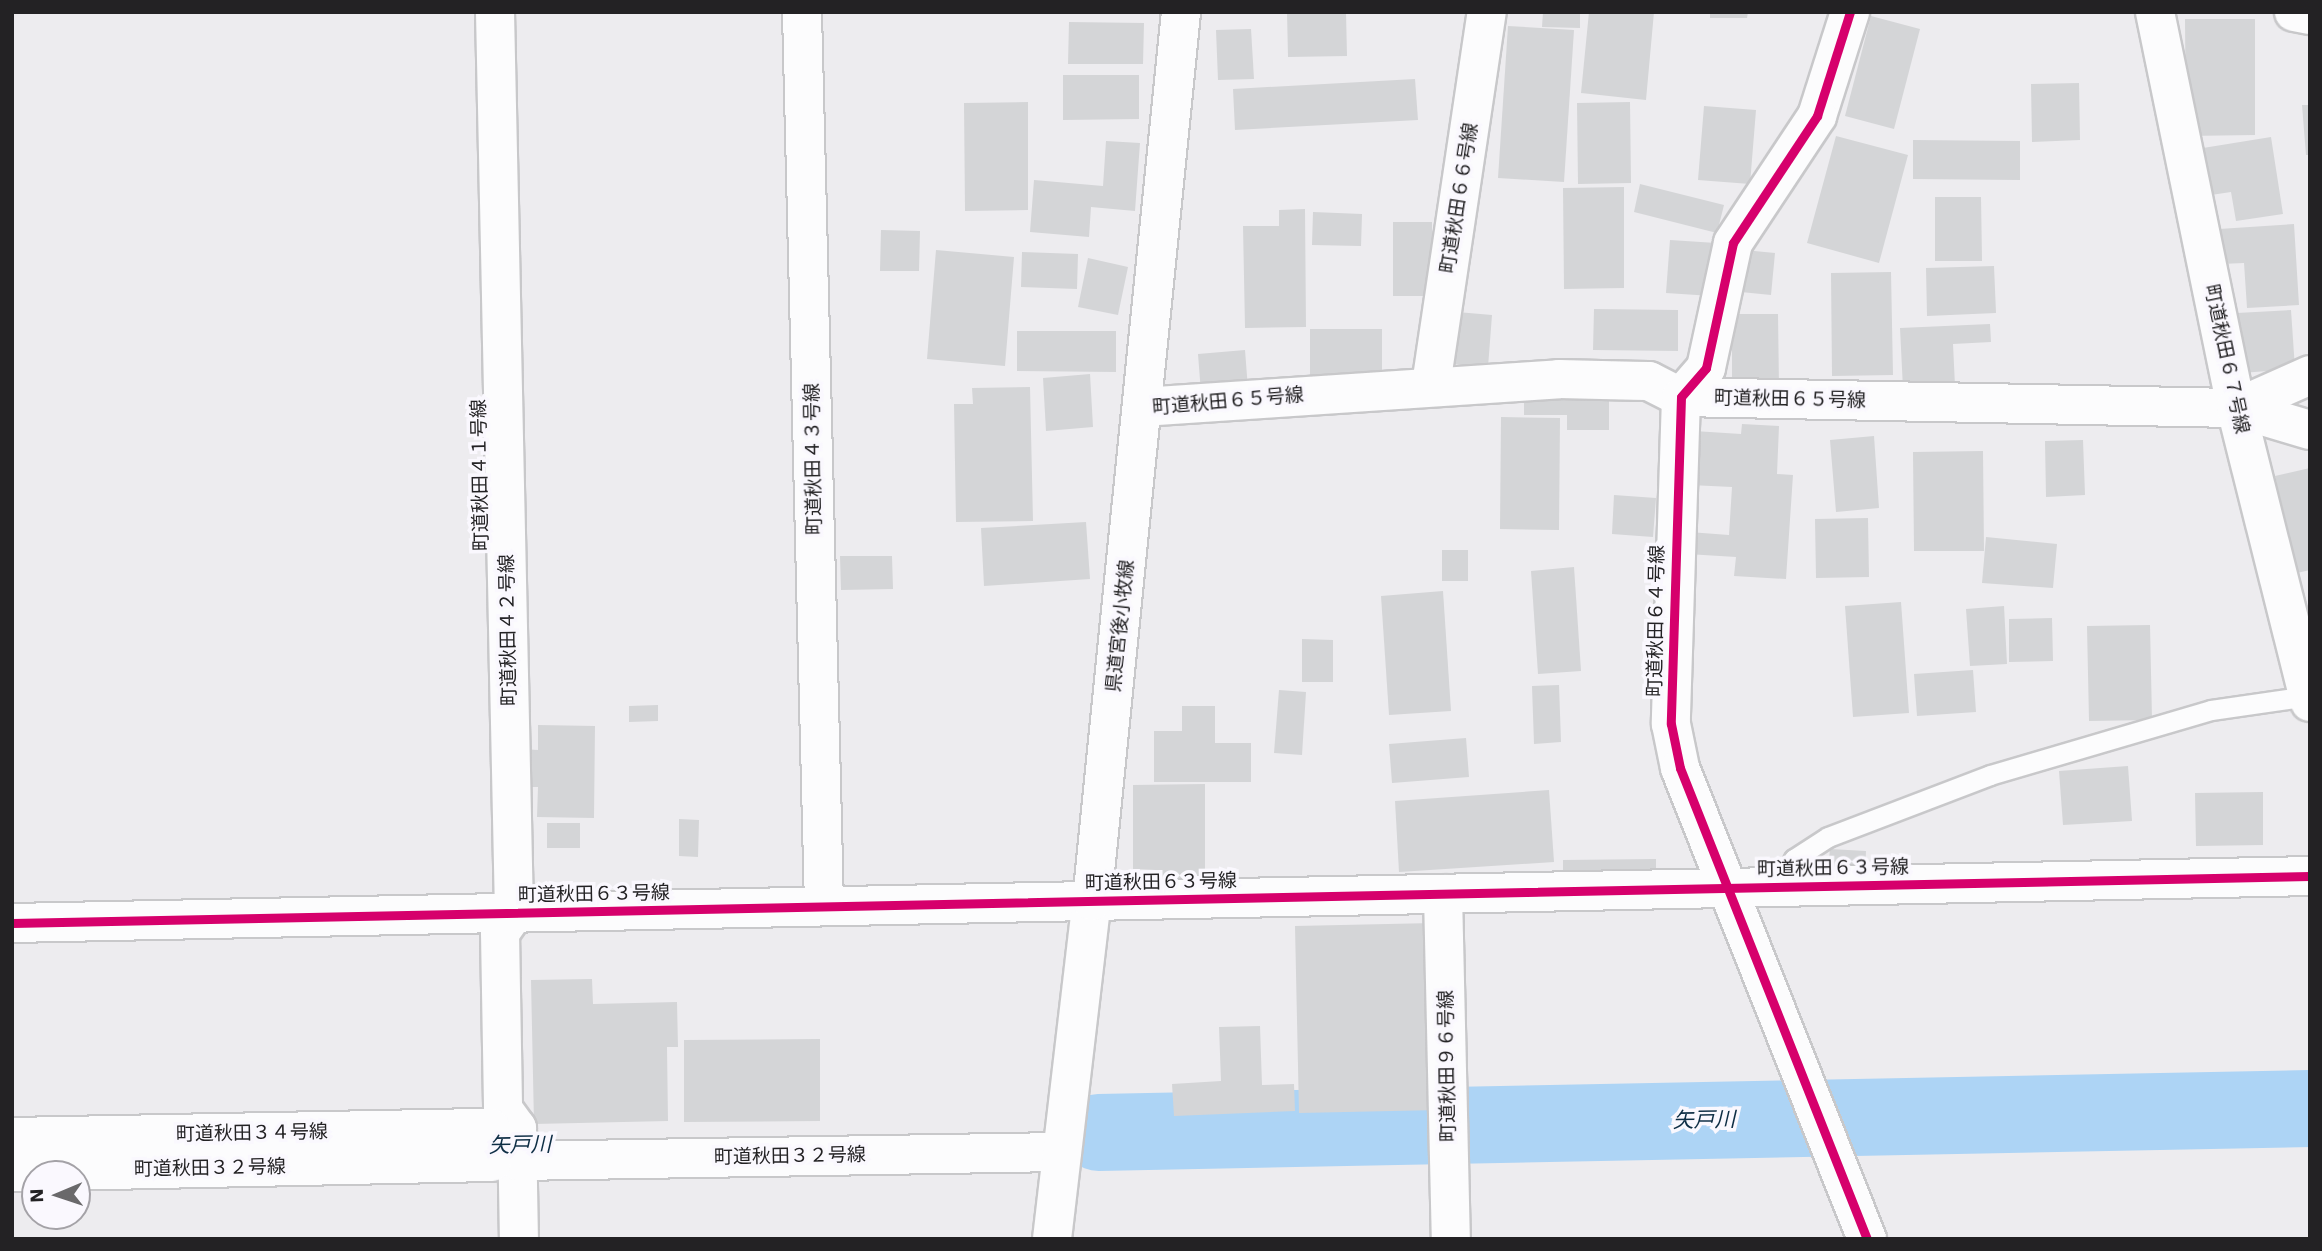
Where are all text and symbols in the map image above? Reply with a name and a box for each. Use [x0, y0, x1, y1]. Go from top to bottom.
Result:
street label: 町道秋田６６号線 [1436, 121, 1482, 275]
street label: 町道秋田６７号線 [2200, 282, 2254, 436]
street label: 町道秋田４３号線 [800, 383, 826, 535]
street label: 町道秋田６５号線 [1151, 383, 1305, 419]
street label: 町道秋田６５号線 [1714, 386, 1866, 412]
street label: 町道秋田４１号線 [467, 399, 493, 551]
street label: 町道秋田６４号線 [1643, 545, 1669, 697]
street label: 町道秋田４２号線 [495, 554, 521, 706]
street label: 県道宮後小牧線 [1102, 559, 1138, 693]
street label: 町道秋田６３号線 [1757, 855, 1909, 881]
street label: 町道秋田６３号線 [1085, 869, 1237, 895]
street label: 町道秋田６３号線 [518, 881, 670, 907]
street label: 町道秋田９６号線 [1434, 990, 1460, 1142]
water label: 矢戸川 [1672, 1107, 1736, 1133]
street label: 町道秋田３４号線 [176, 1120, 328, 1146]
water label: 矢戸川 [488, 1132, 552, 1158]
street label: 町道秋田３２号線 [714, 1143, 866, 1169]
street label: 町道秋田３２号線 [134, 1155, 286, 1181]
north arrow [21, 1160, 91, 1230]
text: N [25, 1188, 48, 1203]

